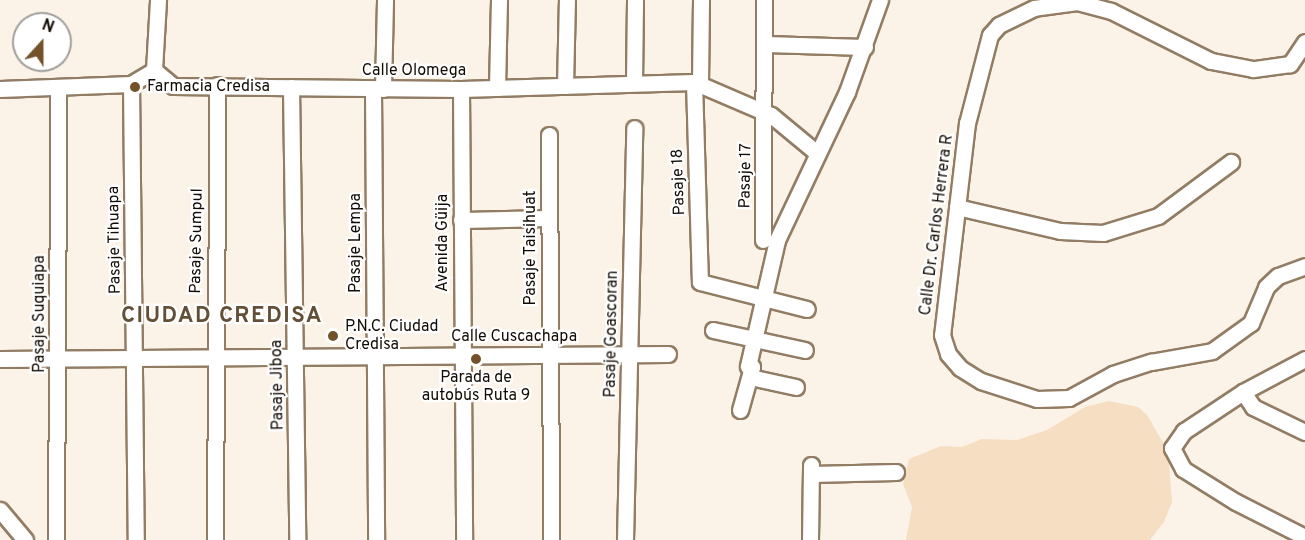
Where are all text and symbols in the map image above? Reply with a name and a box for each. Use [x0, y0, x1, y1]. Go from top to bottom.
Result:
north arrow [12, 12, 72, 72]
text: N [39, 16, 57, 38]
street label: Calle Olomega [362, 61, 466, 81]
place label: Farmacia Credisa [147, 77, 270, 97]
marker: Farmacia Credisa [128, 80, 142, 94]
street label: Calle Dr. Carlos Herrera R [916, 133, 958, 317]
street label: Pasaje 17 [736, 143, 756, 209]
street label: Pasaje 18 [668, 148, 690, 216]
street label: Pasaje Tihuapa [104, 186, 126, 294]
street label: Pasaje Sumpul [186, 188, 208, 294]
street label: Pasaje Taisihuat [521, 190, 541, 306]
street label: Pasaje Lempa [346, 193, 366, 293]
street label: Avenida Güija [433, 194, 453, 292]
street label: Pasaje Suquiapa [30, 255, 50, 373]
street label: Pasaje Goascoran [601, 270, 623, 398]
district label: CIUDAD CREDISA [121, 304, 323, 330]
place label: P.N.C. Ciudad Credisa [345, 317, 439, 355]
street label: Calle Cuscachapa [451, 327, 577, 347]
marker: P.N.C. Ciudad Credisa [326, 329, 340, 343]
street label: Pasaje Jiboa [268, 340, 288, 430]
marker: Parada de autobús Ruta 9 [469, 352, 483, 366]
place label: Parada de autobús Ruta 9 [422, 368, 530, 406]

